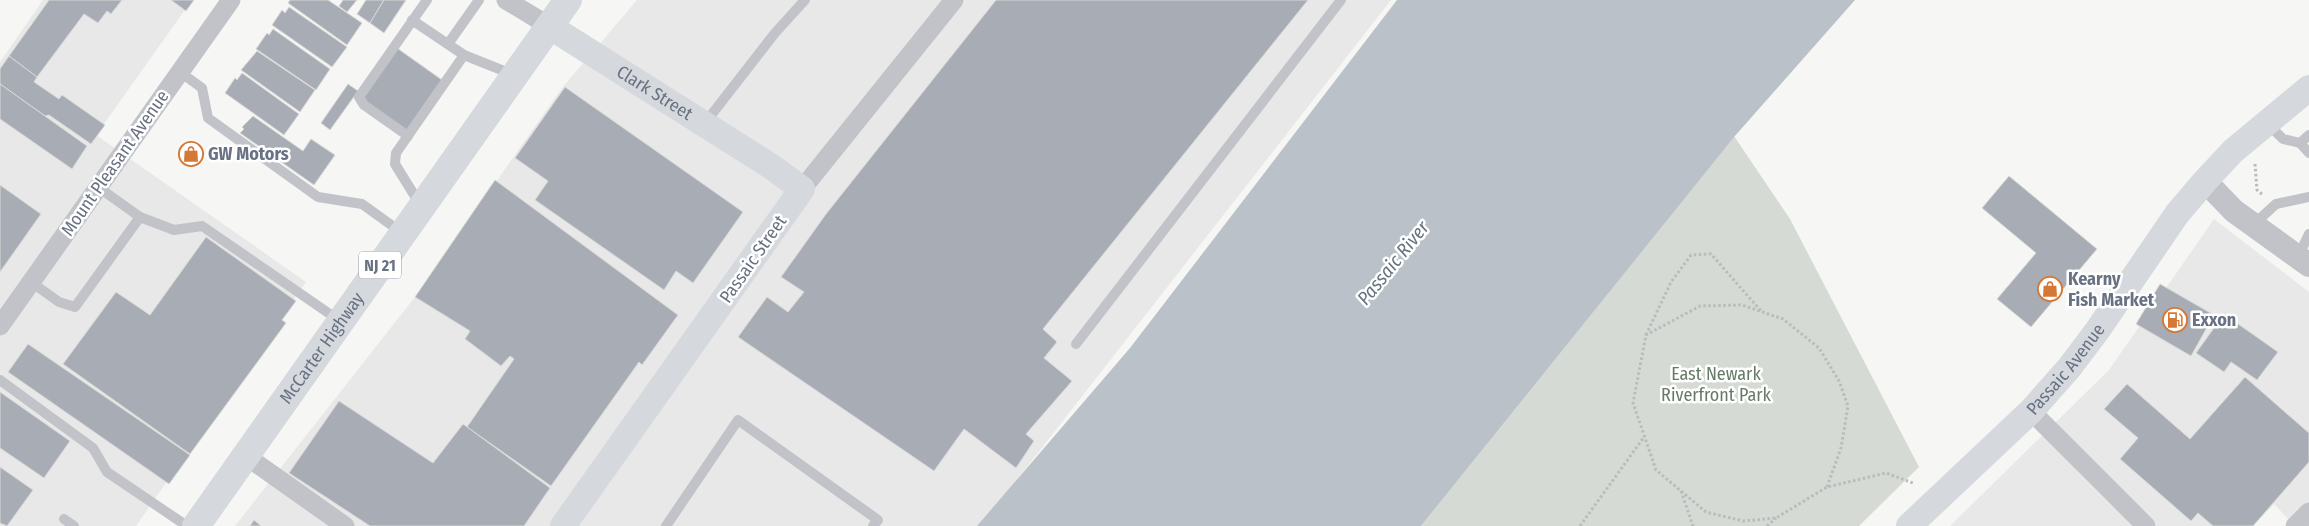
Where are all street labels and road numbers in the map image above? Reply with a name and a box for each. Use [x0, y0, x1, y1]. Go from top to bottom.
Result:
street label: Clark Street [613, 61, 697, 125]
street label: Mount Pleasant Avenue [56, 86, 174, 240]
street label: Passaic Street [715, 211, 791, 307]
road number: NJ 21 [359, 252, 401, 278]
street label: McCarter Highway [275, 288, 369, 408]
street label: Passaic Avenue [2022, 319, 2110, 419]

